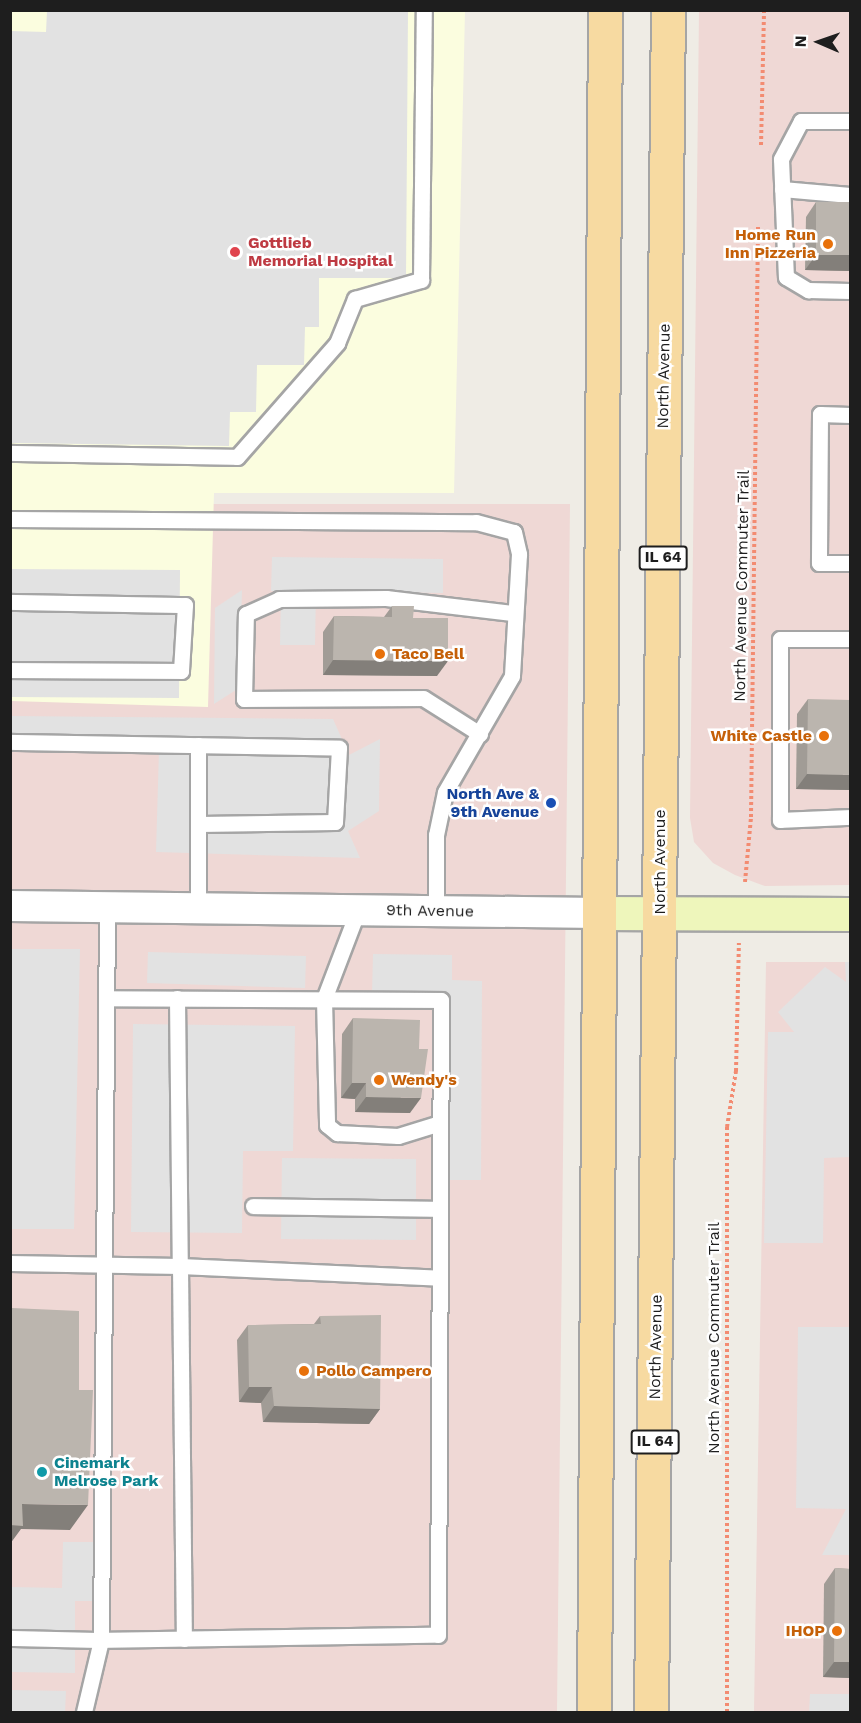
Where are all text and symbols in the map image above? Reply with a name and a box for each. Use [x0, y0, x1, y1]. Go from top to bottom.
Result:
north arrow [789, 12, 849, 72]
text: N [791, 35, 810, 48]
place label: Home Run Inn Pizzeria [725, 225, 816, 263]
place label: Gottlieb Memorial Hospital [248, 233, 393, 271]
marker: Home Run Inn Pizzeria [821, 237, 835, 251]
marker: Gottlieb Memorial Hospital [226, 243, 244, 261]
street label: North Avenue [653, 323, 675, 429]
street label: North Avenue Commuter Trail [730, 469, 754, 703]
road number: IL 64 [638, 546, 688, 570]
place label: Taco Bell [392, 644, 464, 664]
marker: Taco Bell [373, 647, 387, 661]
place label: White Castle [710, 726, 812, 746]
marker: White Castle [817, 729, 831, 743]
place label: North Ave & 9th Avenue [446, 784, 539, 822]
marker: North Ave & 9th Avenue [544, 796, 558, 810]
street label: North Avenue [650, 809, 670, 915]
street label: 9th Avenue [386, 901, 474, 921]
place label: Wendy's [391, 1070, 457, 1090]
marker: Wendy's [372, 1073, 386, 1087]
street label: North Avenue Commuter Trail [704, 1221, 724, 1455]
street label: North Avenue [645, 1294, 667, 1400]
place label: Pollo Campero [316, 1361, 432, 1381]
marker: Pollo Campero [297, 1364, 311, 1378]
road number: IL 64 [630, 1430, 680, 1454]
place label: Cinemark Melrose Park [54, 1453, 158, 1491]
marker: Cinemark Melrose Park [35, 1465, 49, 1479]
place label: IHOP [786, 1621, 825, 1641]
marker: IHOP [830, 1624, 844, 1638]

